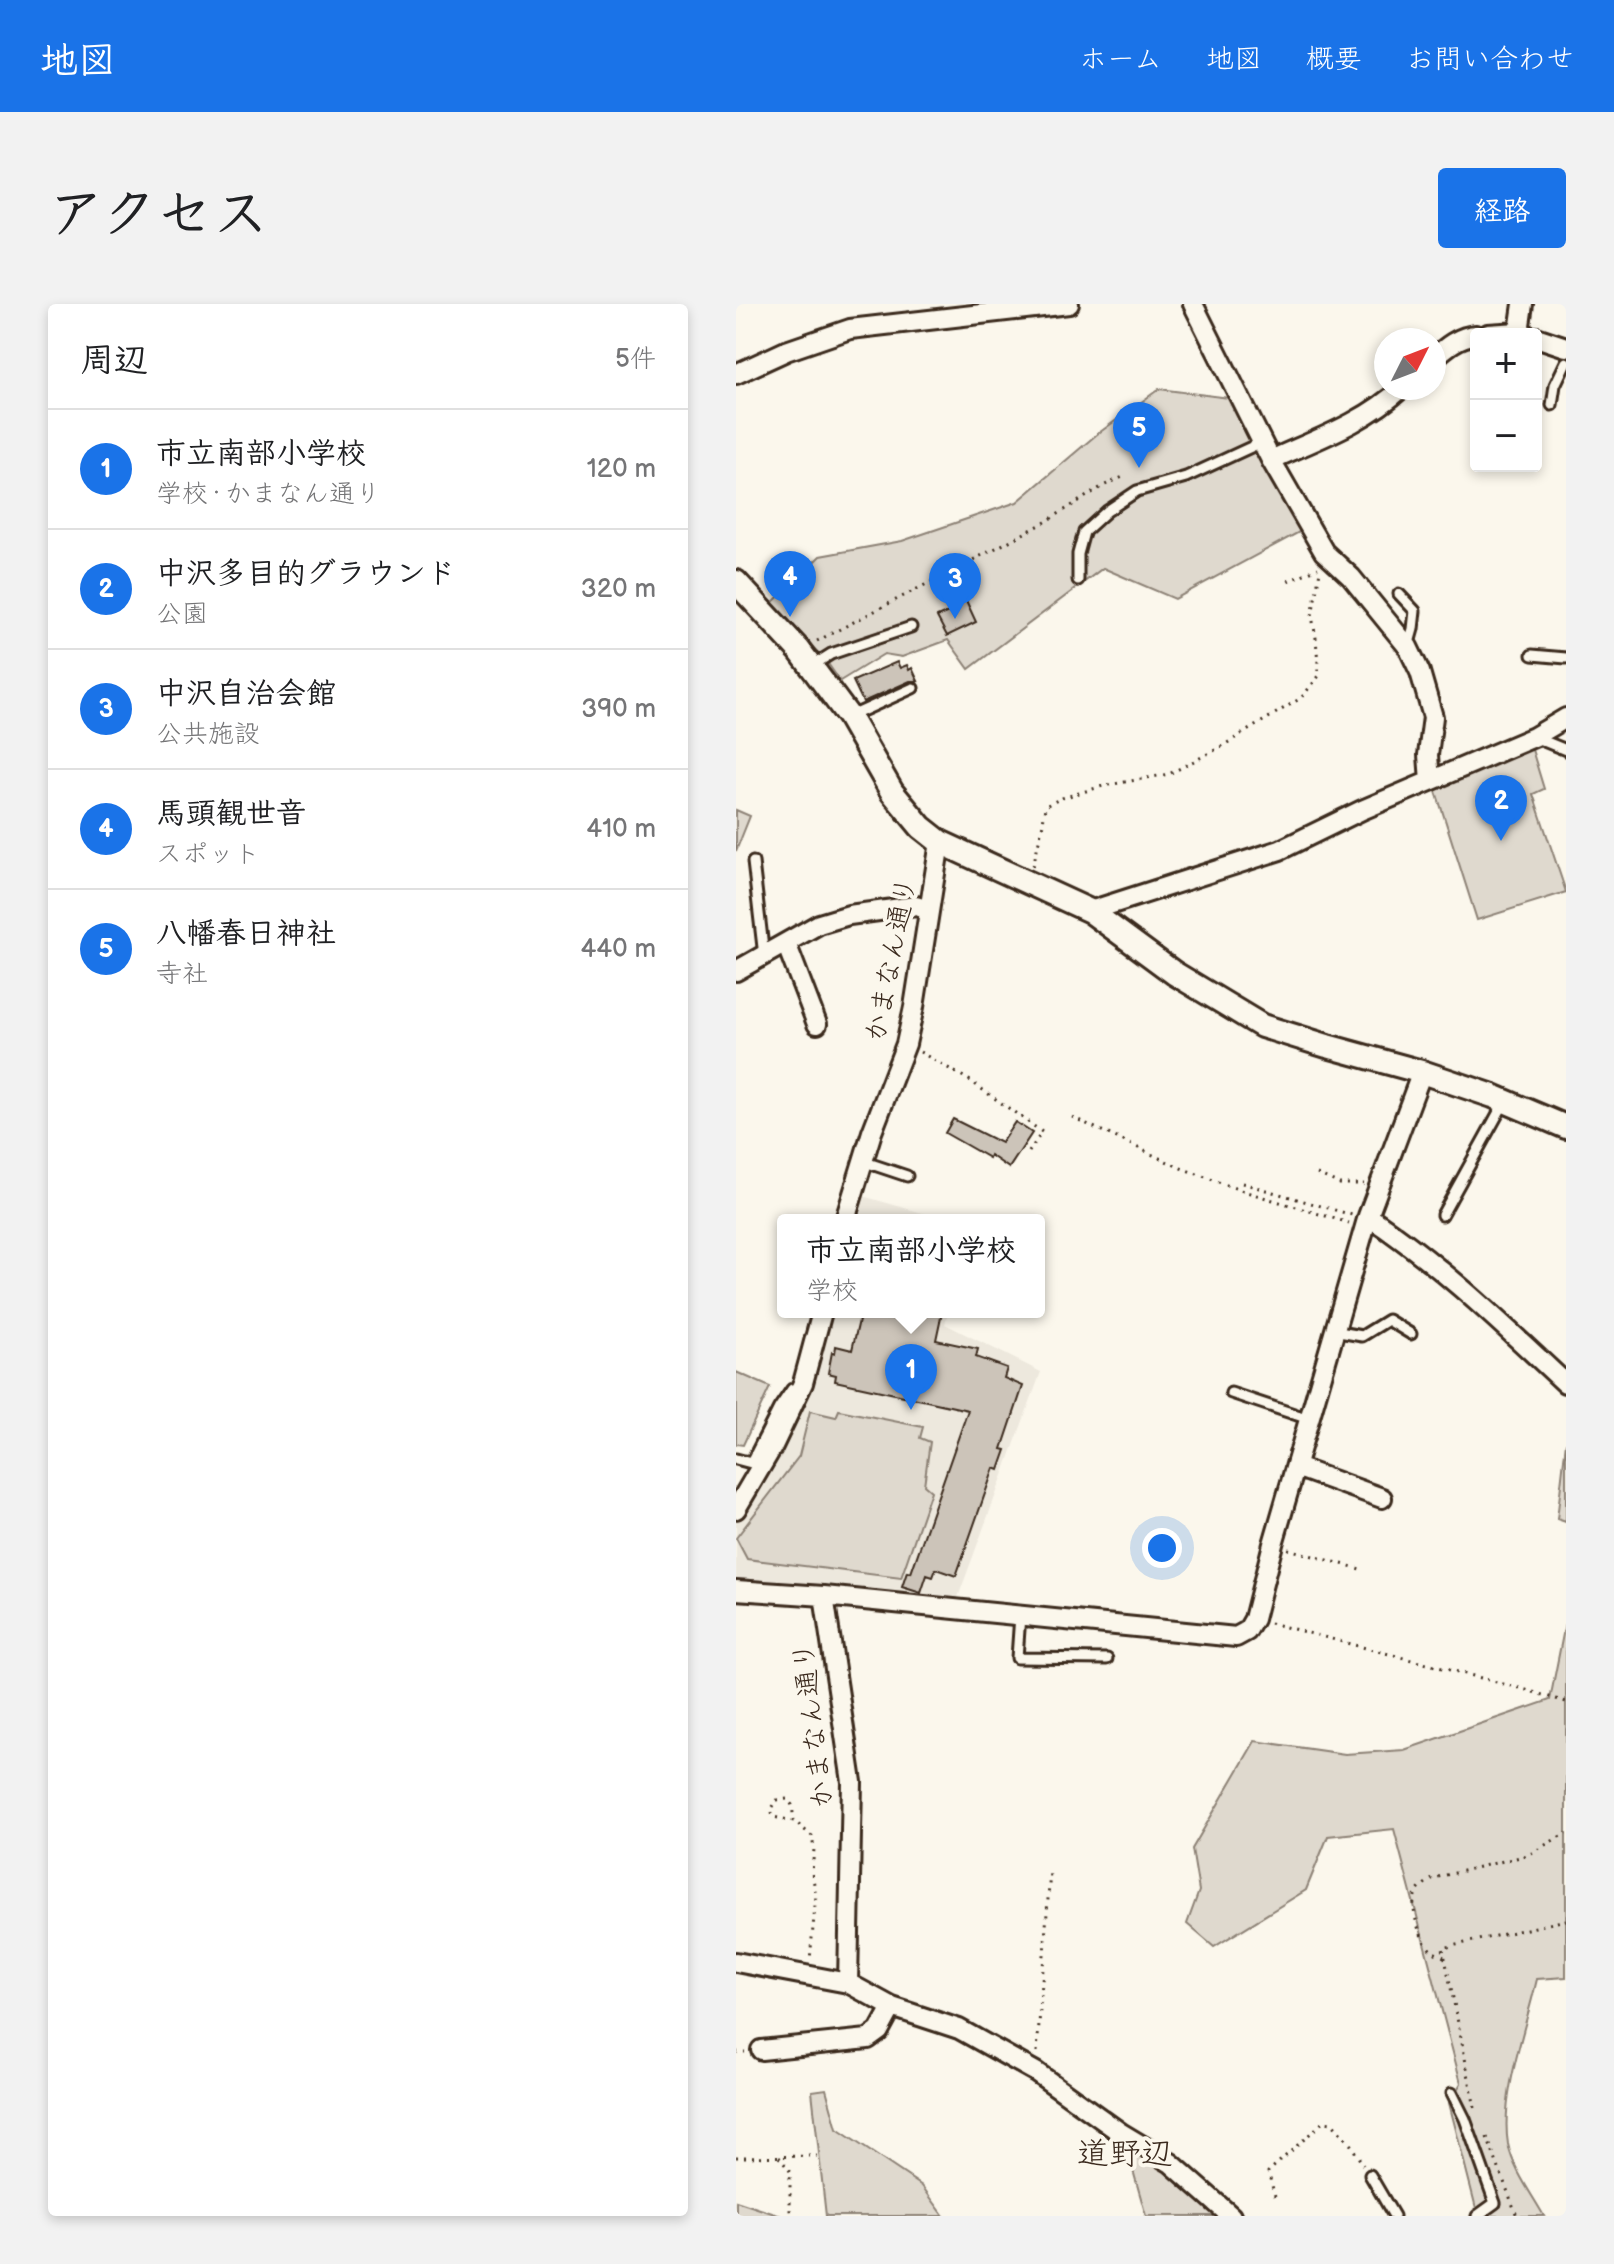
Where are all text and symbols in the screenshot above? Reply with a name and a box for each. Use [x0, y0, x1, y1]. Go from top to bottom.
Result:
text: 地図 [40, 39, 116, 84]
text: ホーム [1079, 43, 1162, 76]
text: 地図 [1206, 43, 1262, 76]
text: 概要 [1306, 43, 1362, 76]
text: お問い合わせ [1406, 43, 1574, 76]
button: 経路 [1438, 168, 1566, 248]
text: アクセス [48, 182, 269, 249]
north arrow [1374, 328, 1446, 400]
map controls [1470, 328, 1542, 472]
button: + [1470, 328, 1542, 400]
text: 周辺 [80, 340, 148, 381]
text: 5件 [615, 344, 656, 375]
button: − [1470, 400, 1542, 472]
pin: 5 [1113, 402, 1165, 468]
text: 市立南部小学校 [156, 436, 366, 472]
text: 1 [101, 454, 111, 485]
text: 120 m [587, 454, 656, 485]
text: 学校 · かまなん通り [156, 479, 381, 510]
pin: 4 [764, 551, 816, 617]
pin: 3 [929, 553, 981, 619]
text: 中沢多目的グラウンド [156, 556, 456, 592]
text: 2 [98, 574, 114, 605]
text: 320 m [581, 574, 656, 605]
text: 公園 [156, 599, 208, 630]
text: 中沢自治会館 [156, 676, 336, 712]
text: 3 [98, 694, 114, 725]
text: 390 m [581, 694, 656, 725]
text: 公共施設 [156, 719, 260, 750]
pin: 2 [1475, 775, 1527, 841]
text: 馬頭観世音 [156, 796, 306, 832]
text: 4 [98, 814, 114, 845]
text: 410 m [586, 814, 656, 845]
text: スポット [156, 839, 260, 870]
street label: かまなん通り [859, 874, 924, 1045]
text: 八幡春日神社 [156, 916, 336, 952]
text: 5 [98, 934, 114, 965]
text: 440 m [580, 934, 656, 965]
text: 寺社 [156, 959, 208, 990]
popup [777, 1214, 1045, 1318]
text: 市立南部小学校 [806, 1233, 1016, 1269]
text: 学校 [806, 1276, 858, 1307]
pin: 1 [885, 1344, 937, 1410]
your location [1142, 1528, 1182, 1568]
street label: かまなん通り [787, 1639, 840, 1810]
district label: 道野辺 [1077, 2135, 1173, 2174]

